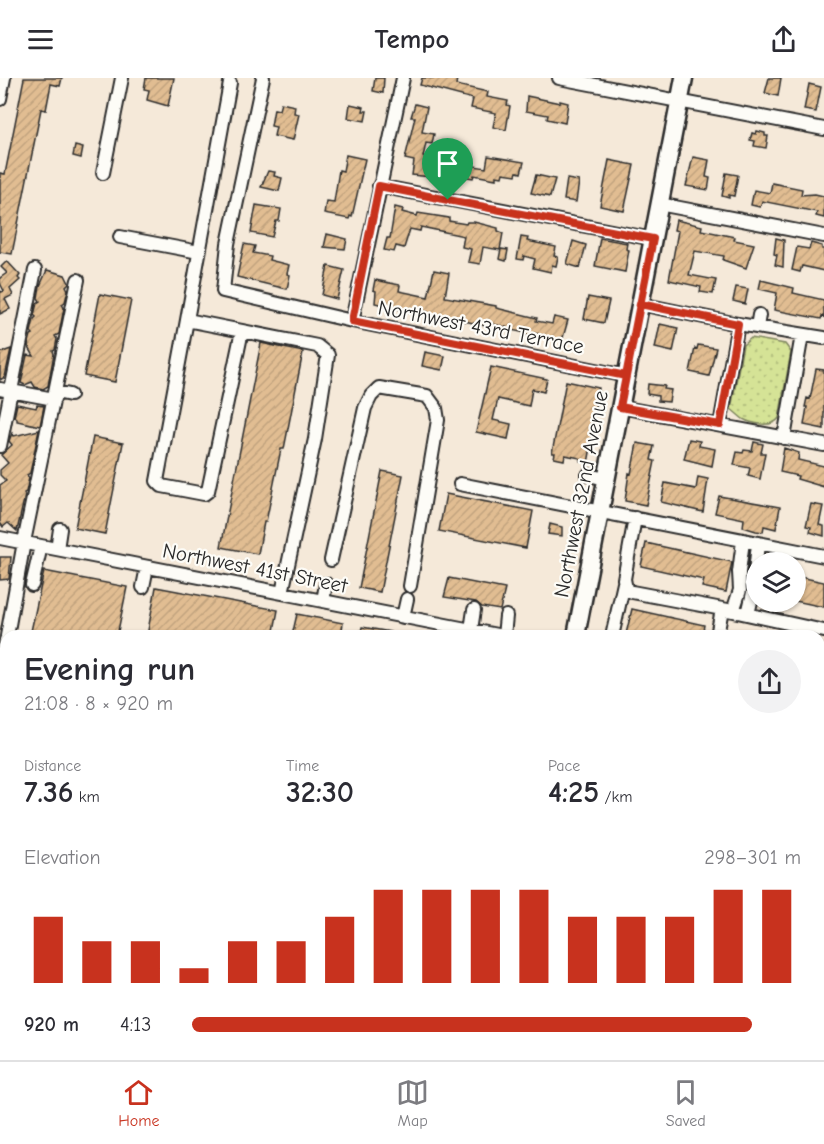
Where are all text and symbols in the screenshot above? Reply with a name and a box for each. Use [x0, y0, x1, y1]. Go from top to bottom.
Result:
icon: menu [24, 23, 57, 56]
icon: share [767, 23, 800, 56]
text: Tempo [375, 24, 449, 55]
pin [422, 138, 473, 200]
icon: arrive [431, 147, 464, 180]
street label: Northwest 43rd Terrace [376, 295, 586, 359]
street label: Northwest 32nd Avenue [549, 388, 613, 600]
street label: Northwest 41st Street [161, 538, 350, 598]
map controls [746, 552, 806, 612]
button: layers [746, 552, 806, 612]
text: Evening run [24, 650, 195, 688]
button: share [738, 650, 801, 713]
text: 21:08 · 8 × 920 m [24, 692, 173, 715]
text: Distance [24, 757, 81, 775]
text: Time [286, 757, 319, 775]
text: Pace [548, 757, 580, 775]
text: 7.36 [24, 775, 73, 810]
text: 32:30 [286, 775, 354, 810]
text: 4:25 [548, 775, 599, 810]
text: km [73, 788, 100, 806]
text: /km [599, 788, 632, 806]
text: Elevation [24, 846, 101, 869]
text: 298–301 m [704, 846, 801, 869]
text: 920 m [24, 1013, 79, 1036]
text: 4:13 [120, 1013, 151, 1036]
tab: Home [118, 1076, 160, 1130]
tab: Map [396, 1076, 429, 1130]
tab: Saved [666, 1076, 706, 1130]

